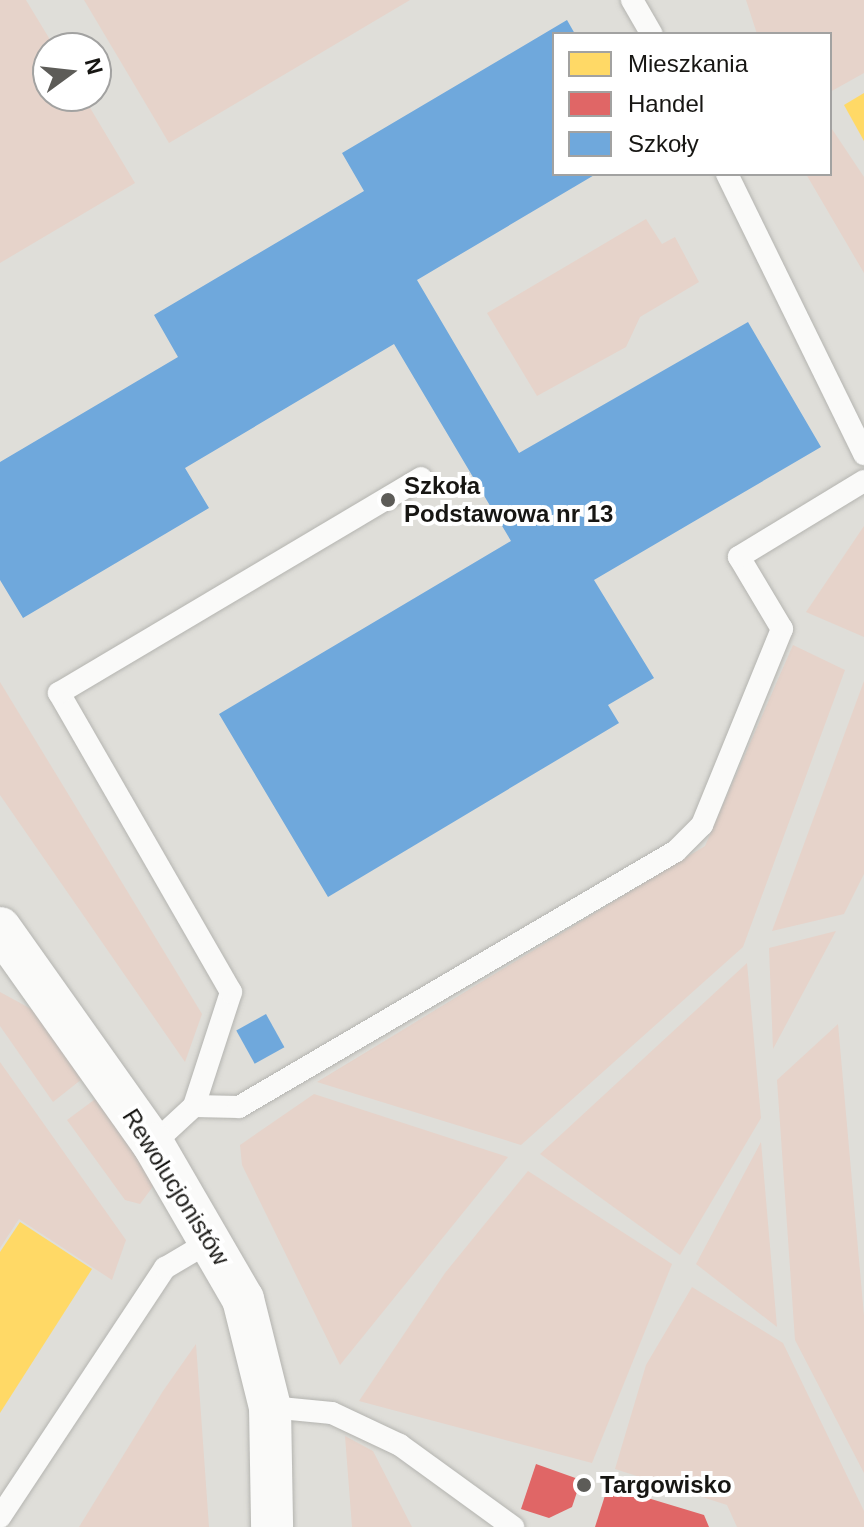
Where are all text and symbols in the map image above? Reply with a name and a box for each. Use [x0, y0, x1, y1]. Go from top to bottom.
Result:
north arrow [32, 32, 112, 112]
legend [552, 32, 832, 176]
text: Mieszkania [628, 50, 748, 77]
text: N [80, 55, 108, 77]
text: Handel [628, 90, 704, 117]
text: Szkoły [628, 130, 699, 157]
place label: Szkoła Podstawowa nr 13 [404, 472, 613, 528]
marker: Szkoła Podstawowa nr 13 [379, 491, 397, 509]
street label: Rewolucjonistów [116, 1104, 236, 1270]
place label: Targowisko [600, 1471, 732, 1499]
marker: Targowisko [575, 1476, 593, 1494]

